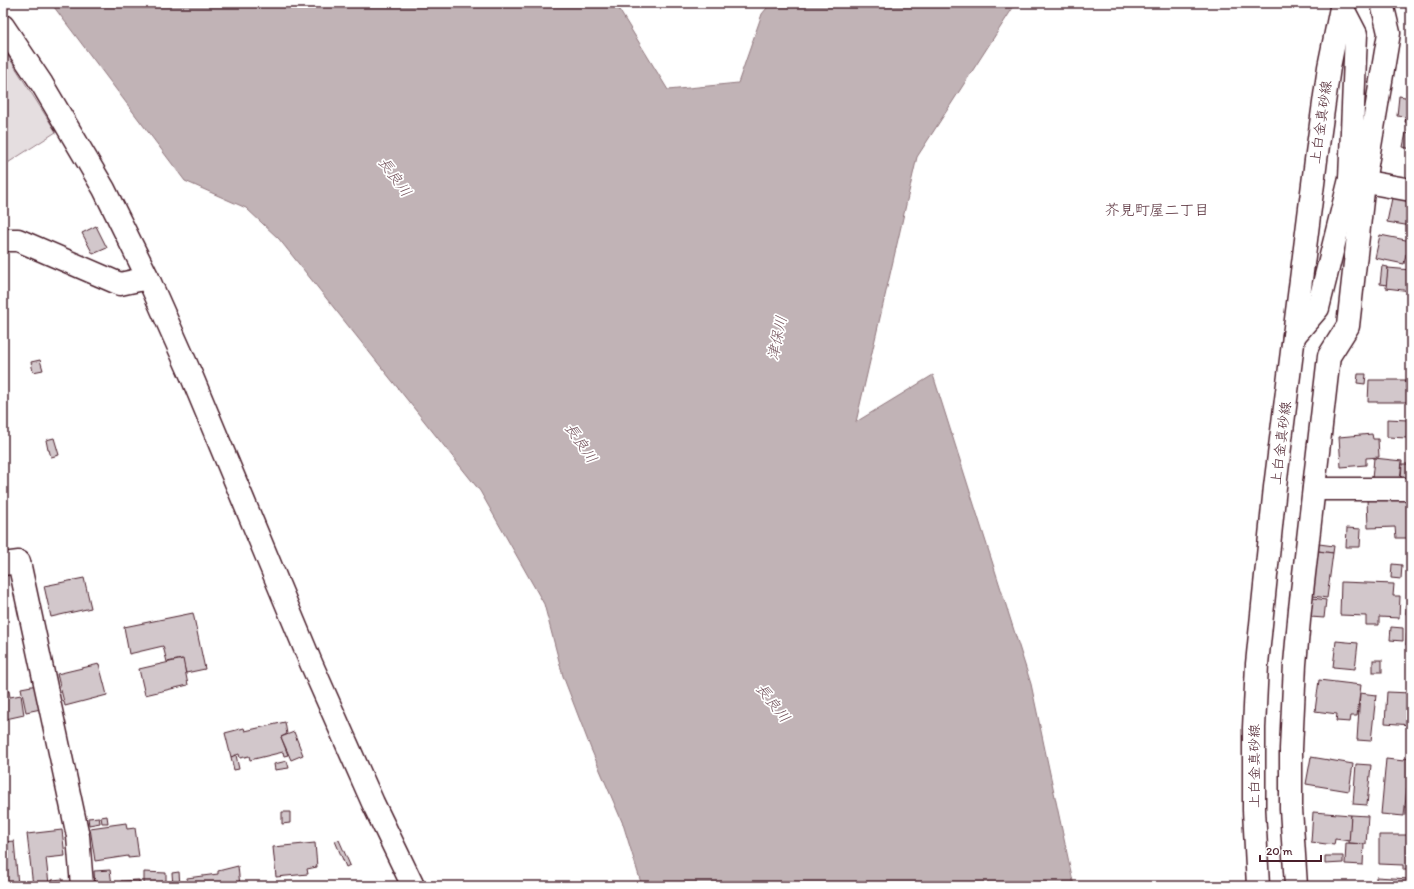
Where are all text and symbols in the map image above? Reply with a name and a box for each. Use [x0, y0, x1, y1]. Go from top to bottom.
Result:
street label: 上白金真砂線 [1307, 79, 1335, 165]
water label: 長良川 [374, 154, 416, 200]
district label: 芥見町屋二丁目 [1104, 201, 1210, 219]
water label: 津保川 [764, 314, 790, 362]
street label: 上白金真砂線 [1267, 400, 1295, 486]
water label: 長良川 [561, 419, 601, 467]
water label: 長良川 [752, 680, 794, 726]
street label: 上白金真砂線 [1246, 724, 1263, 808]
scale bar [1260, 837, 1321, 863]
text: 20 m [1266, 844, 1293, 858]

